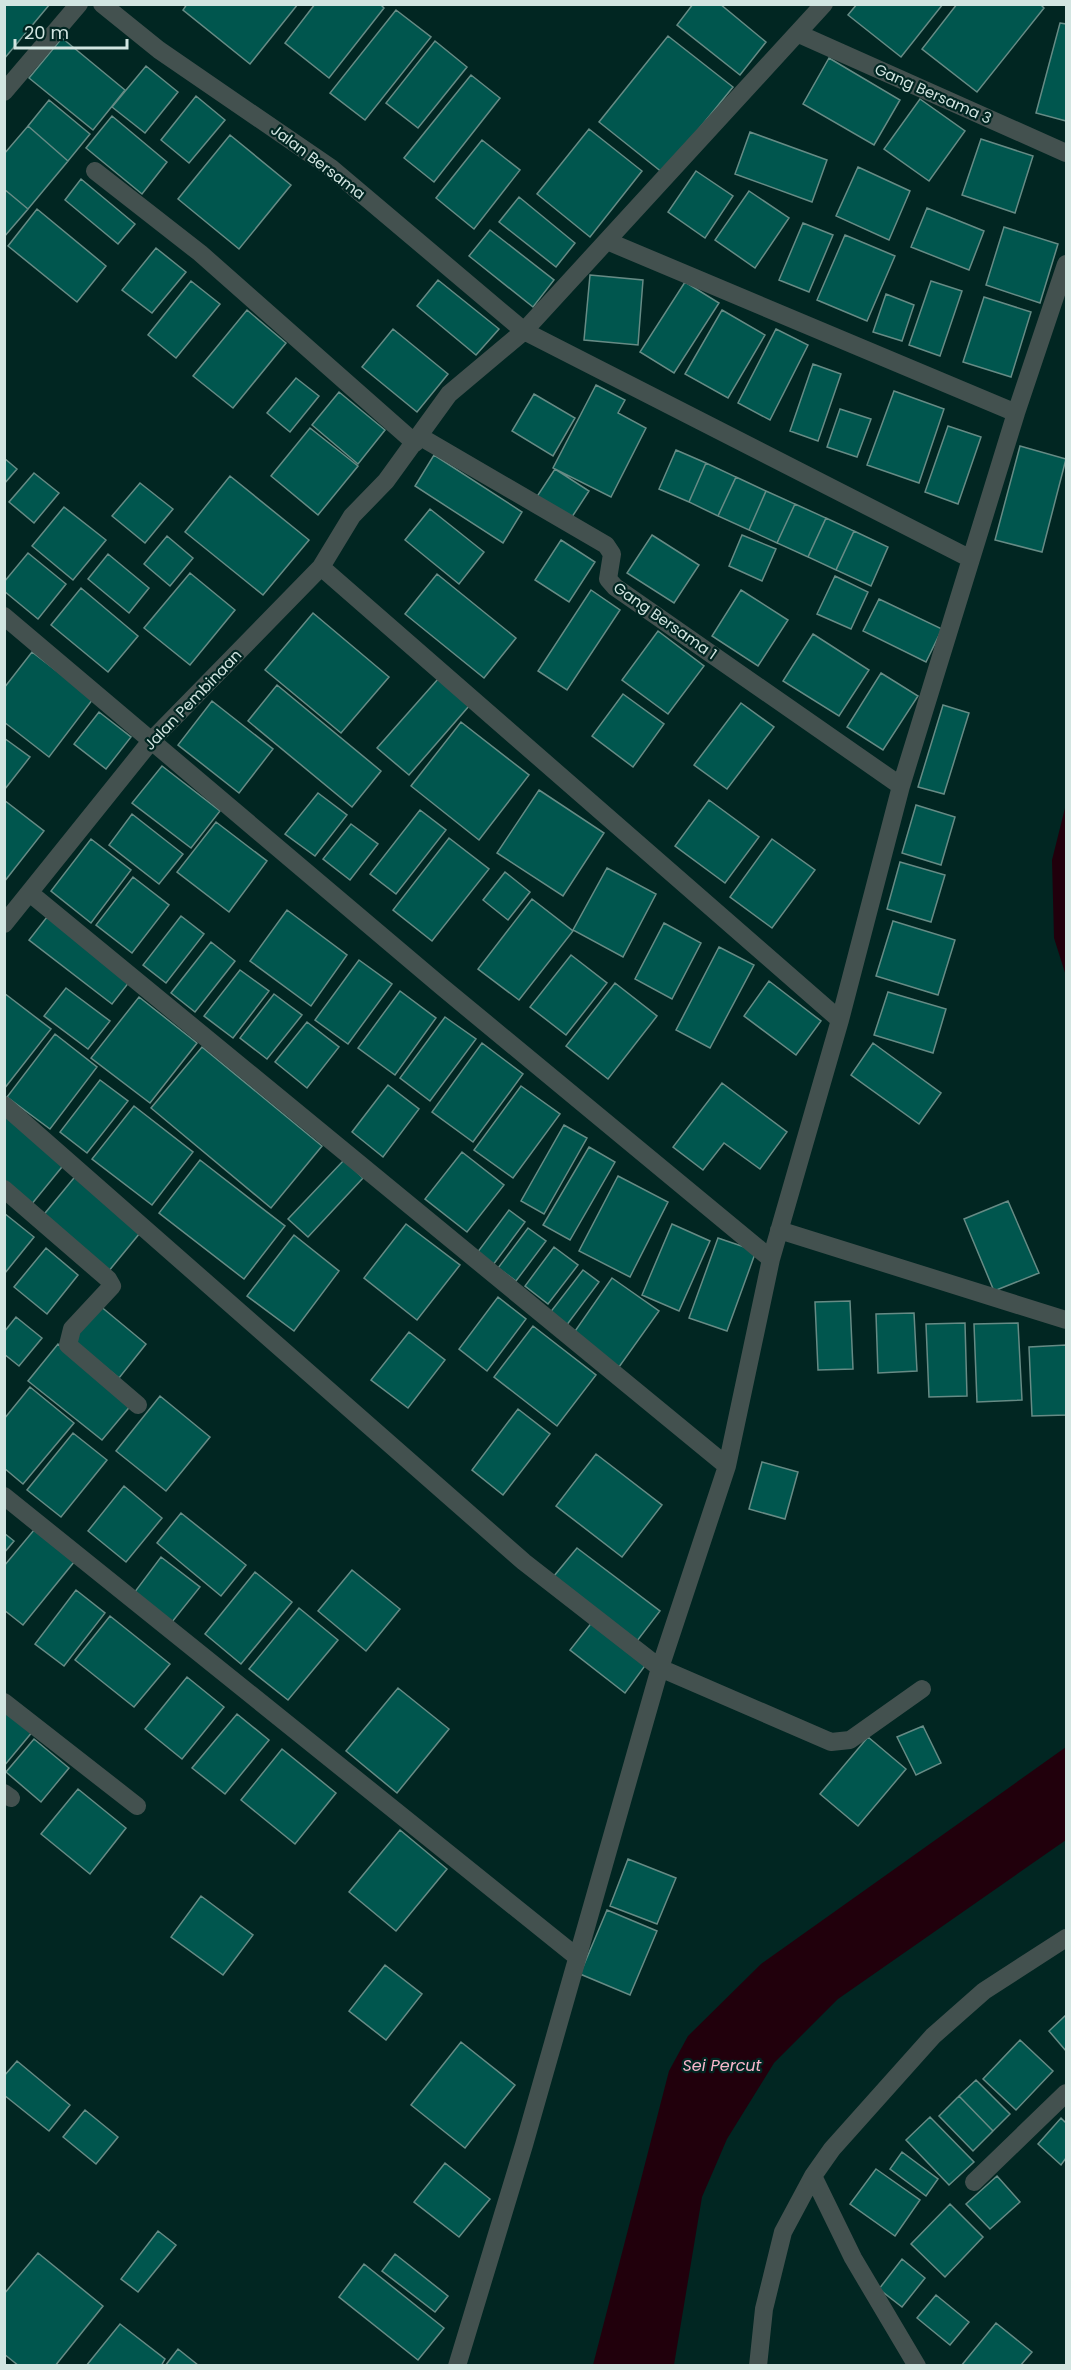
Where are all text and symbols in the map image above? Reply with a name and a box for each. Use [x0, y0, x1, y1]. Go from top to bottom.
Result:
scale bar [15, 12, 128, 50]
text: 20 m [24, 20, 69, 45]
street label: Gang Bersama 3 [871, 58, 995, 129]
street label: Jalan Bersama [267, 119, 370, 204]
street label: Gang Bersama 1 [609, 577, 721, 664]
street label: Jalan Pembinaan [139, 645, 246, 755]
water label: Sei Percut [683, 2054, 763, 2077]

